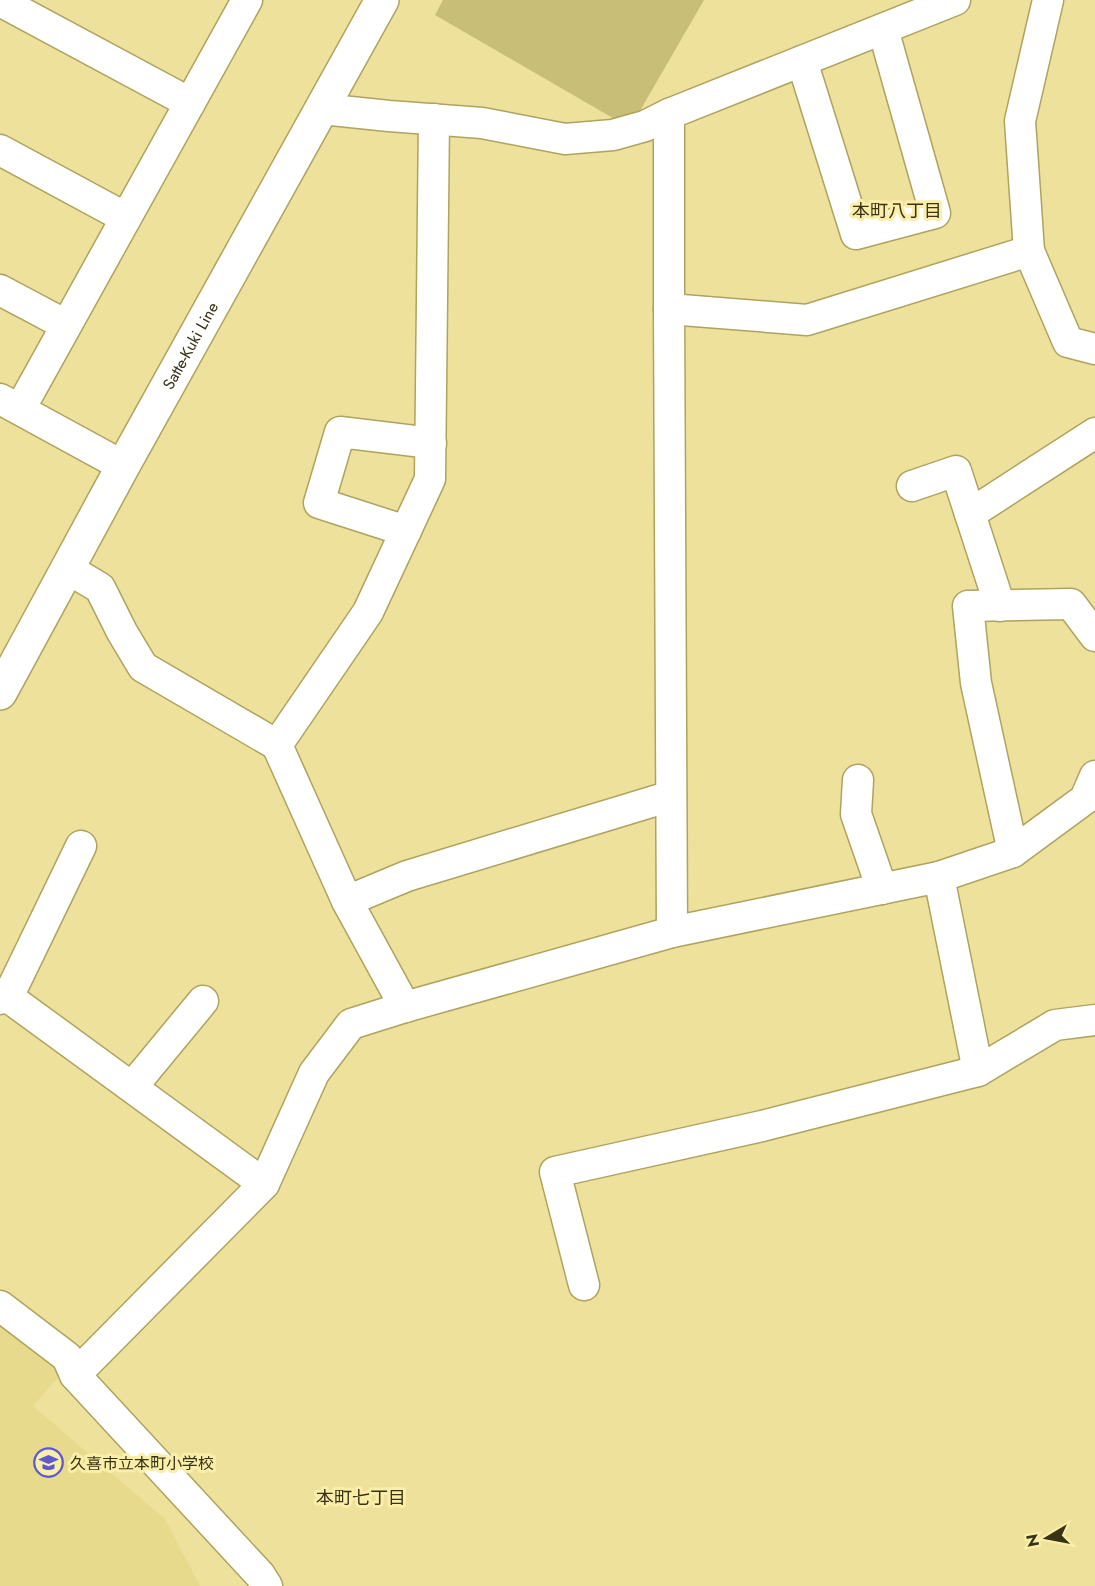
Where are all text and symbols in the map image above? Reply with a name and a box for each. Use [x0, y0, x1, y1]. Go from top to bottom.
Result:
district label: 本町八丁目 [852, 198, 942, 224]
street label: Satte-Kuki Line [156, 298, 224, 393]
school or university icon: 久喜市立本町小学校 [33, 1447, 65, 1479]
place label: 久喜市立本町小学校 [70, 1452, 214, 1475]
district label: 本町七丁目 [316, 1485, 406, 1511]
north arrow [1017, 1508, 1077, 1568]
text: N [1020, 1532, 1045, 1549]

